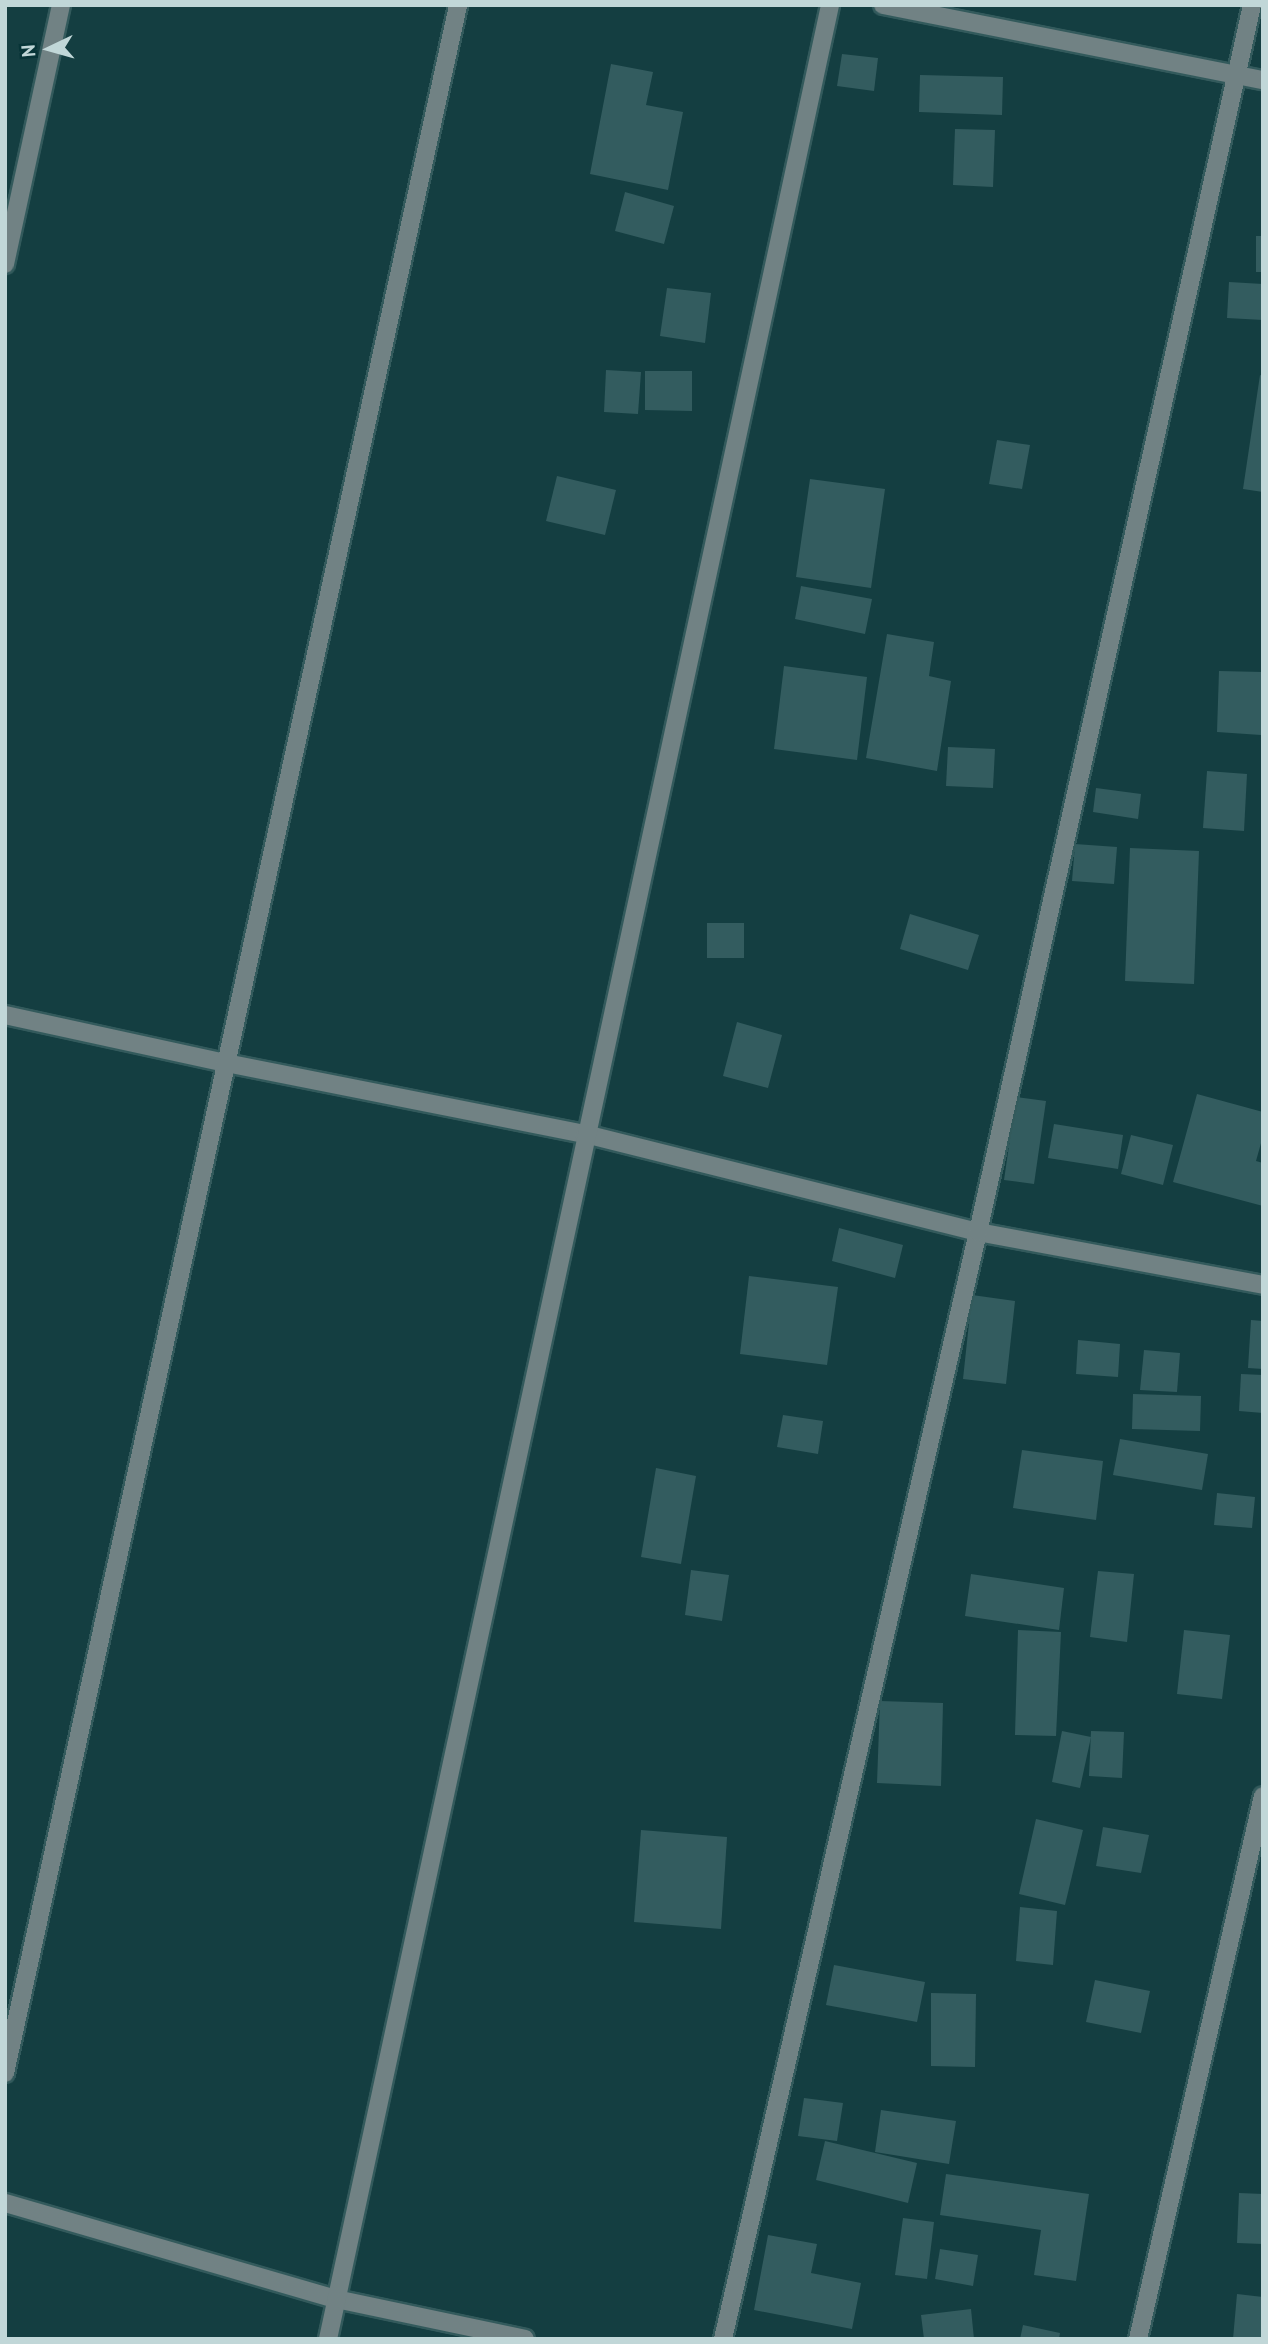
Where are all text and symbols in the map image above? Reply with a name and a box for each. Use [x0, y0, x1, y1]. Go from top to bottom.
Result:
north arrow [14, 14, 84, 84]
text: N [16, 44, 41, 58]

